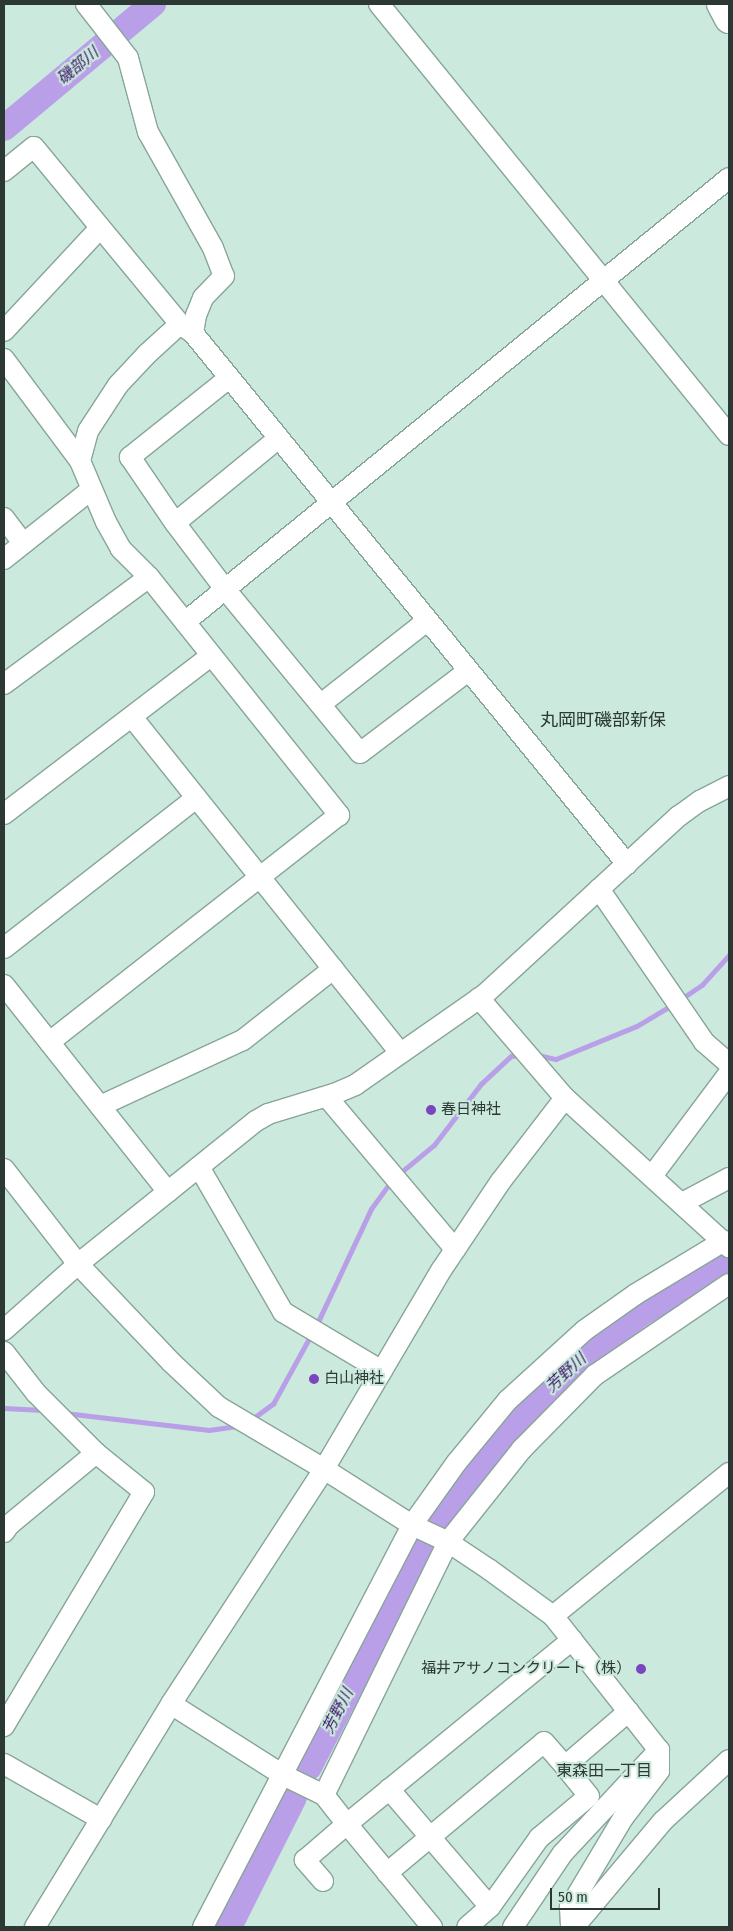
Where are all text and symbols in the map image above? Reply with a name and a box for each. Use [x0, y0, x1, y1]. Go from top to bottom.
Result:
water label: 磯部川 [53, 43, 103, 89]
district label: 丸岡町磯部新保 [540, 709, 666, 731]
place label: 春日神社 [441, 1101, 501, 1119]
marker: 春日神社 [425, 1104, 437, 1116]
water label: 芳野川 [542, 1350, 590, 1396]
place label: 白山神社 [324, 1370, 384, 1388]
marker: 白山神社 [308, 1373, 320, 1385]
place label: 福井アサノコンクリート（株） [421, 1660, 631, 1678]
marker: 福井アサノコンクリート（株） [635, 1663, 647, 1675]
water label: 芳野川 [319, 1685, 357, 1737]
district label: 東森田一丁目 [556, 1761, 652, 1781]
scale bar [553, 1878, 663, 1910]
text: 50 m [558, 1888, 588, 1906]

